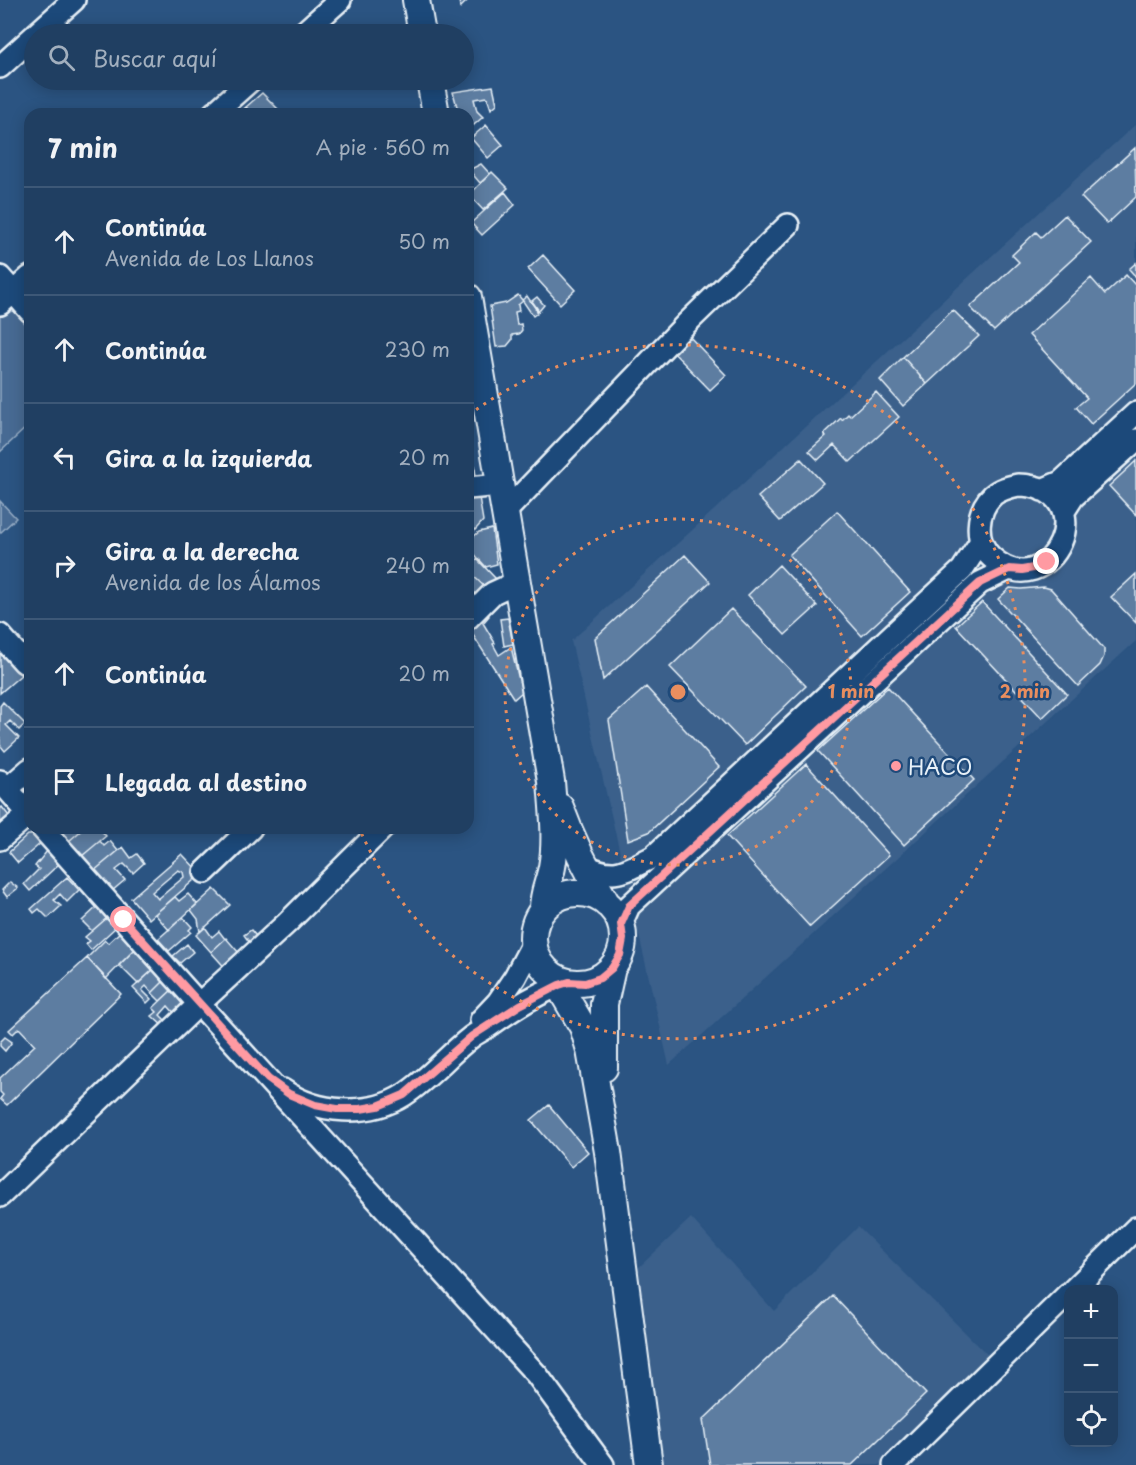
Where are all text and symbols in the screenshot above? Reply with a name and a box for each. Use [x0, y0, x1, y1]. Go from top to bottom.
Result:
search box [24, 24, 474, 90]
icon: search [45, 41, 78, 74]
text: Buscar aquí [93, 41, 217, 74]
text: 7 min [48, 128, 118, 167]
text: A pie · 560 m [316, 132, 450, 162]
text: Continúa [105, 210, 207, 243]
icon: ahead [48, 225, 81, 258]
text: 50 m [398, 226, 450, 256]
text: Avenida de Los Llanos [105, 243, 314, 273]
icon: ahead [48, 333, 81, 366]
text: Continúa [105, 333, 207, 366]
text: 230 m [385, 334, 450, 364]
icon: left [48, 441, 81, 474]
text: Gira a la izquierda [105, 441, 312, 474]
text: 20 m [398, 442, 450, 472]
text: Gira a la derecha [105, 534, 299, 567]
route end [1033, 548, 1059, 574]
icon: right [48, 549, 81, 582]
text: 240 m [385, 550, 450, 580]
text: Avenida de los Álamos [105, 567, 321, 597]
icon: ahead [48, 657, 81, 690]
text: Continúa [105, 657, 207, 690]
text: 20 m [398, 658, 450, 688]
text: 1 min [828, 677, 874, 704]
text: 2 min [1000, 677, 1050, 704]
centre of rings [668, 682, 688, 702]
place label: HACO [908, 750, 972, 782]
marker: HACO [889, 759, 903, 773]
icon: arrive [48, 765, 81, 798]
text: Llegada al destino [105, 765, 307, 798]
route start [110, 906, 136, 932]
map controls [1064, 1285, 1118, 1447]
button: + [1064, 1285, 1118, 1339]
button: − [1064, 1339, 1118, 1393]
button: locate [1064, 1393, 1118, 1447]

